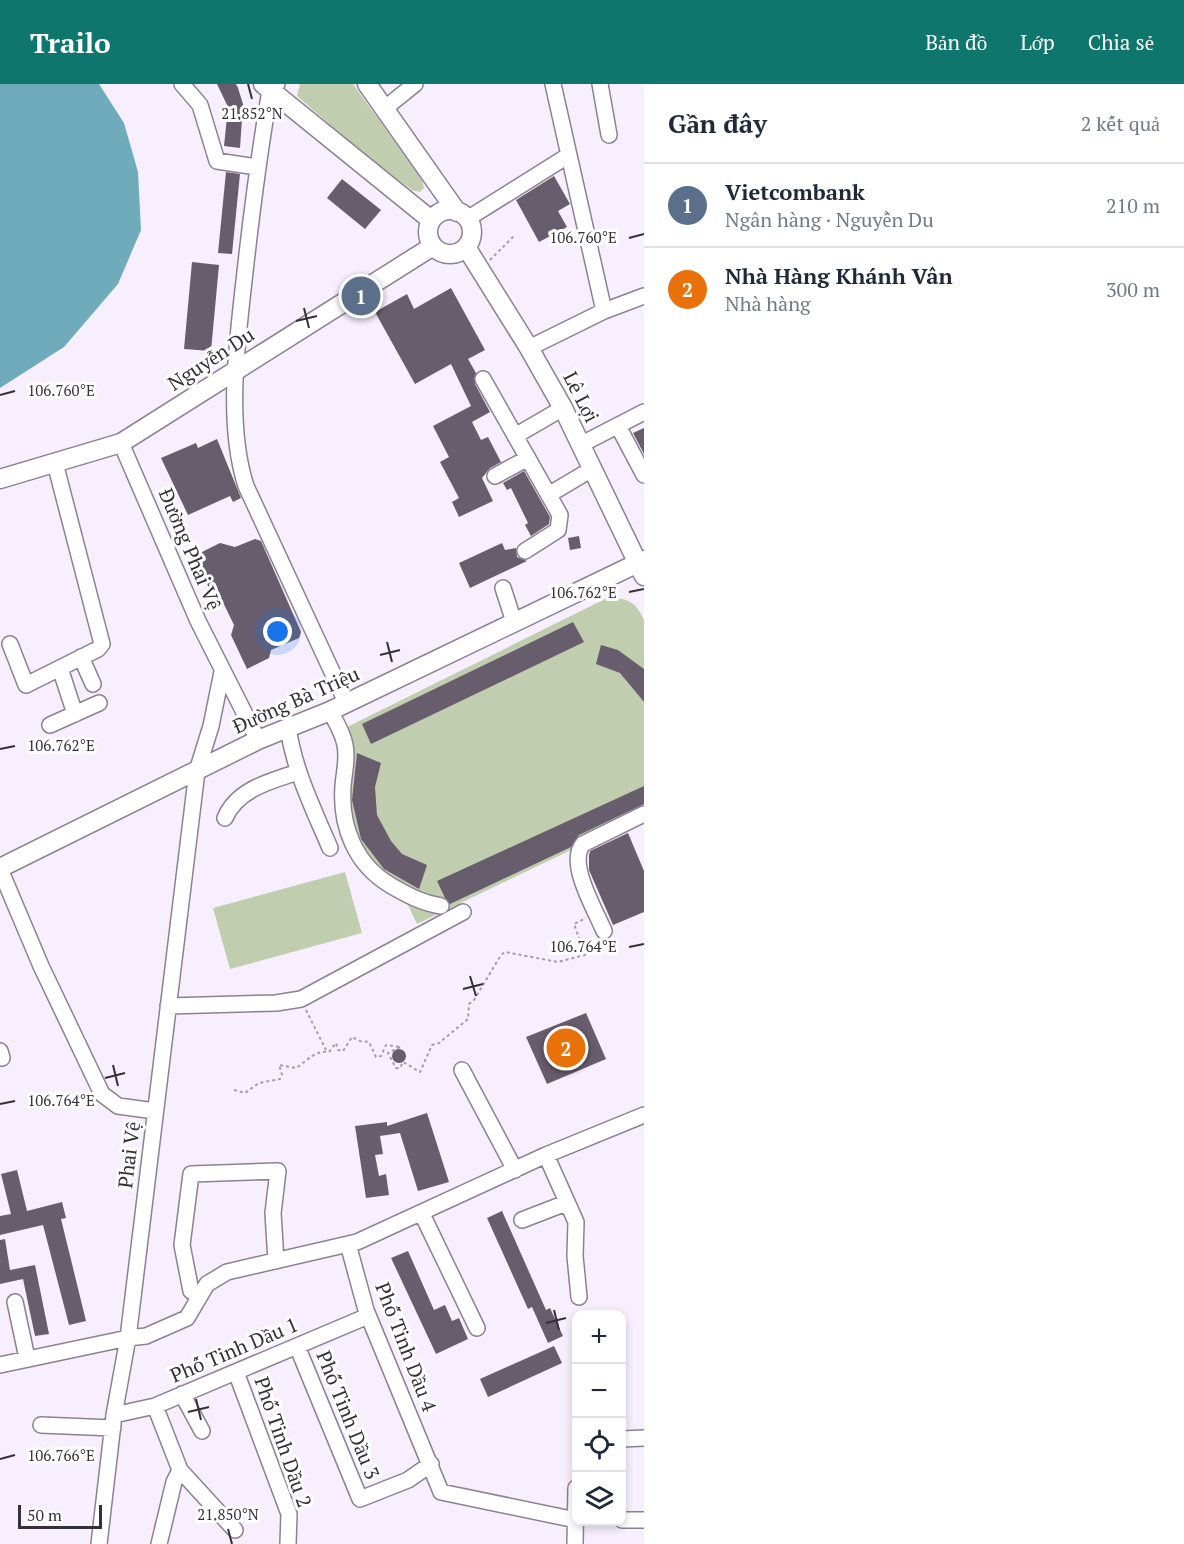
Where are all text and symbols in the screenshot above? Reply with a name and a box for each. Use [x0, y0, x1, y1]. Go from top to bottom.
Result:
text: Trailo [30, 24, 111, 61]
text: Bản đồ [925, 28, 987, 56]
text: Lớp [1020, 28, 1055, 56]
text: Chia sẻ [1088, 28, 1154, 56]
text: 21.852°N [221, 103, 283, 123]
text: Gần đây [668, 106, 767, 140]
text: 2 kết quả [1081, 110, 1160, 137]
text: Vietcombank [725, 177, 865, 206]
text: 1 [682, 192, 693, 219]
text: 210 m [1106, 192, 1160, 219]
text: Ngân hàng · Nguyễn Du [725, 206, 934, 233]
text: 106.760°E [549, 227, 617, 247]
text: Nhà Hàng Khánh Vân [725, 261, 953, 290]
pin: 1 [342, 274, 380, 318]
text: 2 [682, 276, 693, 303]
text: 300 m [1106, 276, 1160, 303]
text: Nhà hàng [725, 290, 811, 317]
street label: Nguyễn Du [162, 321, 259, 397]
street label: Lê Lợi [557, 367, 606, 427]
text: 106.760°E [27, 380, 95, 400]
street label: Đường Phai Vệ [153, 484, 228, 614]
text: 106.762°E [549, 582, 617, 602]
your location [263, 617, 292, 646]
street label: Đường Bà Triệu [228, 660, 363, 740]
text: 106.762°E [27, 735, 95, 755]
text: 106.764°E [549, 936, 617, 956]
pin: 2 [546, 1026, 586, 1070]
text: 106.764°E [27, 1090, 95, 1110]
street label: Phai Vệ [111, 1120, 146, 1190]
street label: Phố Tinh Dầu 4 [369, 1278, 444, 1416]
street label: Phố Tinh Dầu 1 [166, 1310, 302, 1389]
map controls [572, 1310, 626, 1526]
button: + [572, 1310, 626, 1364]
street label: Phố Tinh Dầu 3 [310, 1346, 387, 1483]
button: − [572, 1364, 626, 1418]
street label: Phố Tinh Dầu 2 [248, 1373, 318, 1511]
button: locate [572, 1418, 626, 1472]
text: 106.766°E [27, 1445, 95, 1465]
button: layers [572, 1472, 626, 1526]
scale bar [18, 1502, 102, 1530]
text: 50 m [27, 1504, 62, 1526]
text: 21.850°N [197, 1504, 259, 1524]

